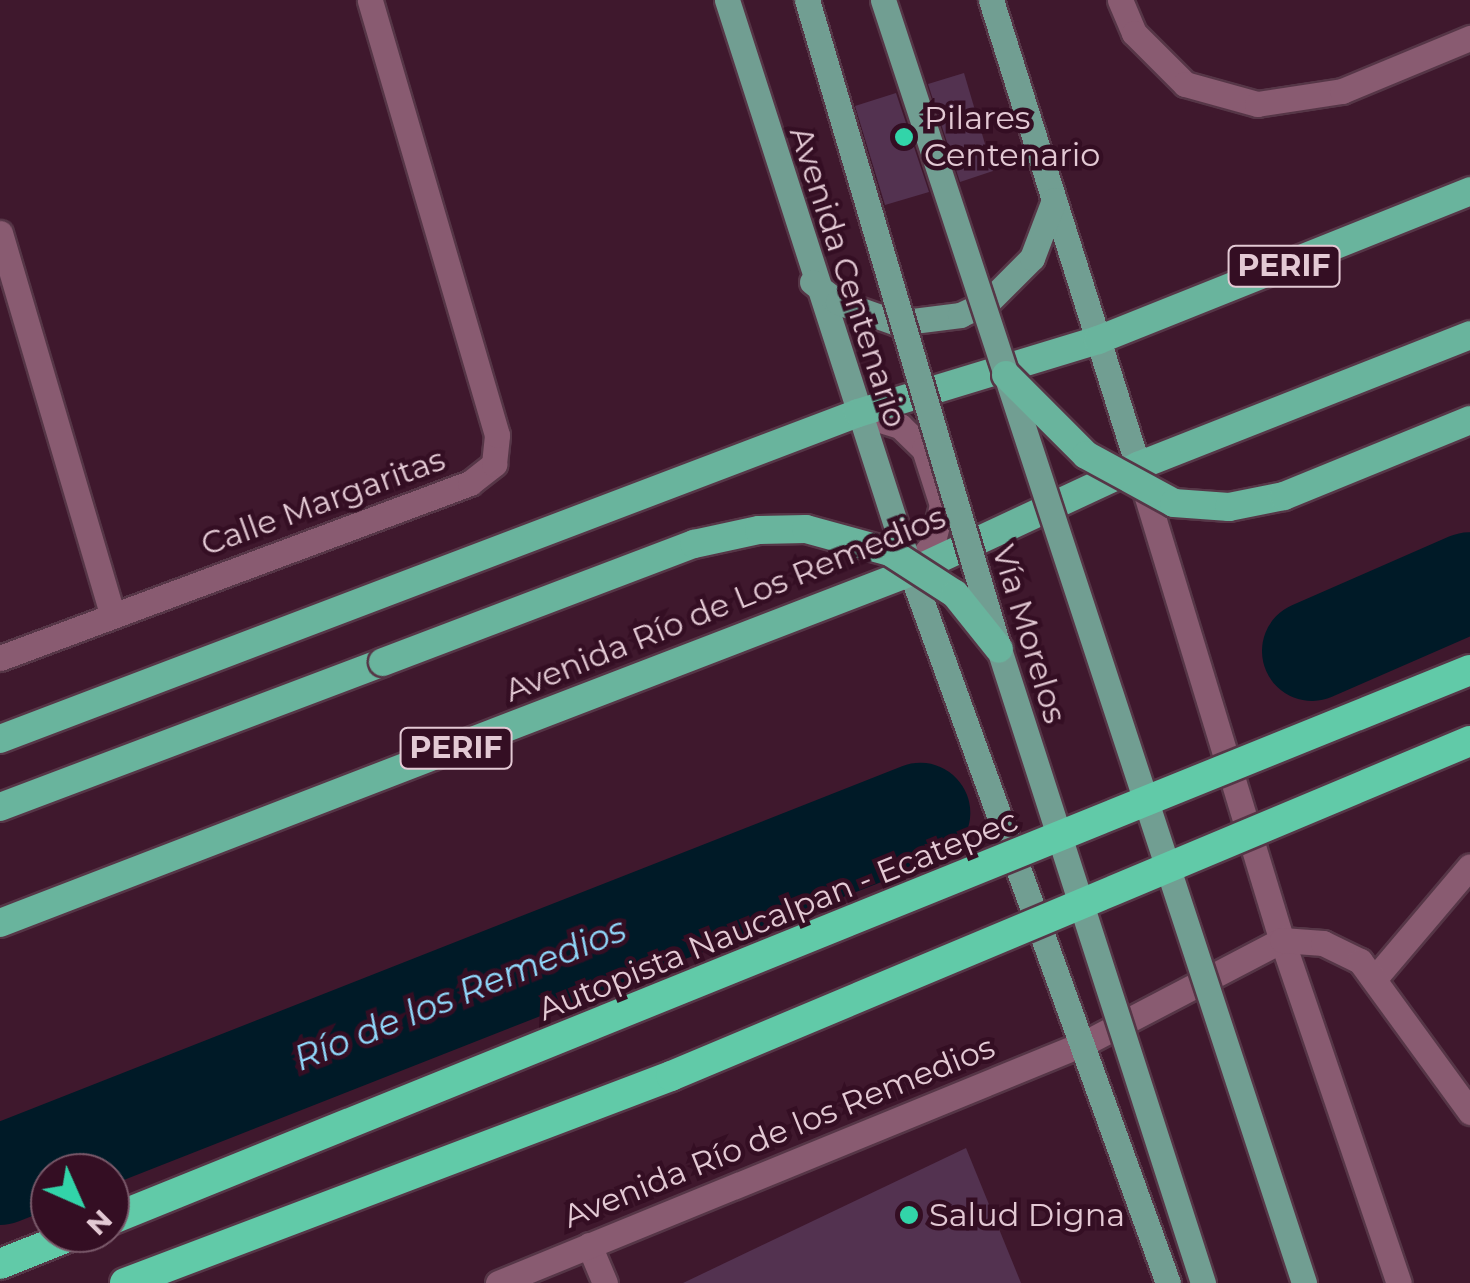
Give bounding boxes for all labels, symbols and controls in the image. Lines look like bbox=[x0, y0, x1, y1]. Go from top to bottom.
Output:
place label: Pilares Centenario bbox=[924, 100, 1100, 175]
street label: Avenida Centenario bbox=[781, 122, 915, 432]
marker: Pilares Centenario bbox=[893, 126, 915, 148]
road number: PERIF bbox=[1226, 241, 1342, 291]
street label: Calle Margaritas bbox=[196, 440, 450, 564]
street label: Avenida Río de Los Remedios bbox=[499, 498, 951, 710]
street label: Vía Morelos bbox=[984, 540, 1074, 728]
road number: PERIF bbox=[398, 723, 514, 773]
street label: Autopista Naucalpan - Ecatepec bbox=[533, 801, 1023, 1029]
water label: Río de los Remedios bbox=[288, 908, 632, 1080]
street label: Avenida Río de los Remedios bbox=[558, 1028, 1000, 1236]
north arrow bbox=[30, 1153, 130, 1253]
place label: Salud Digna bbox=[929, 1196, 1125, 1234]
text: N bbox=[80, 1203, 120, 1243]
marker: Salud Digna bbox=[898, 1204, 920, 1226]

